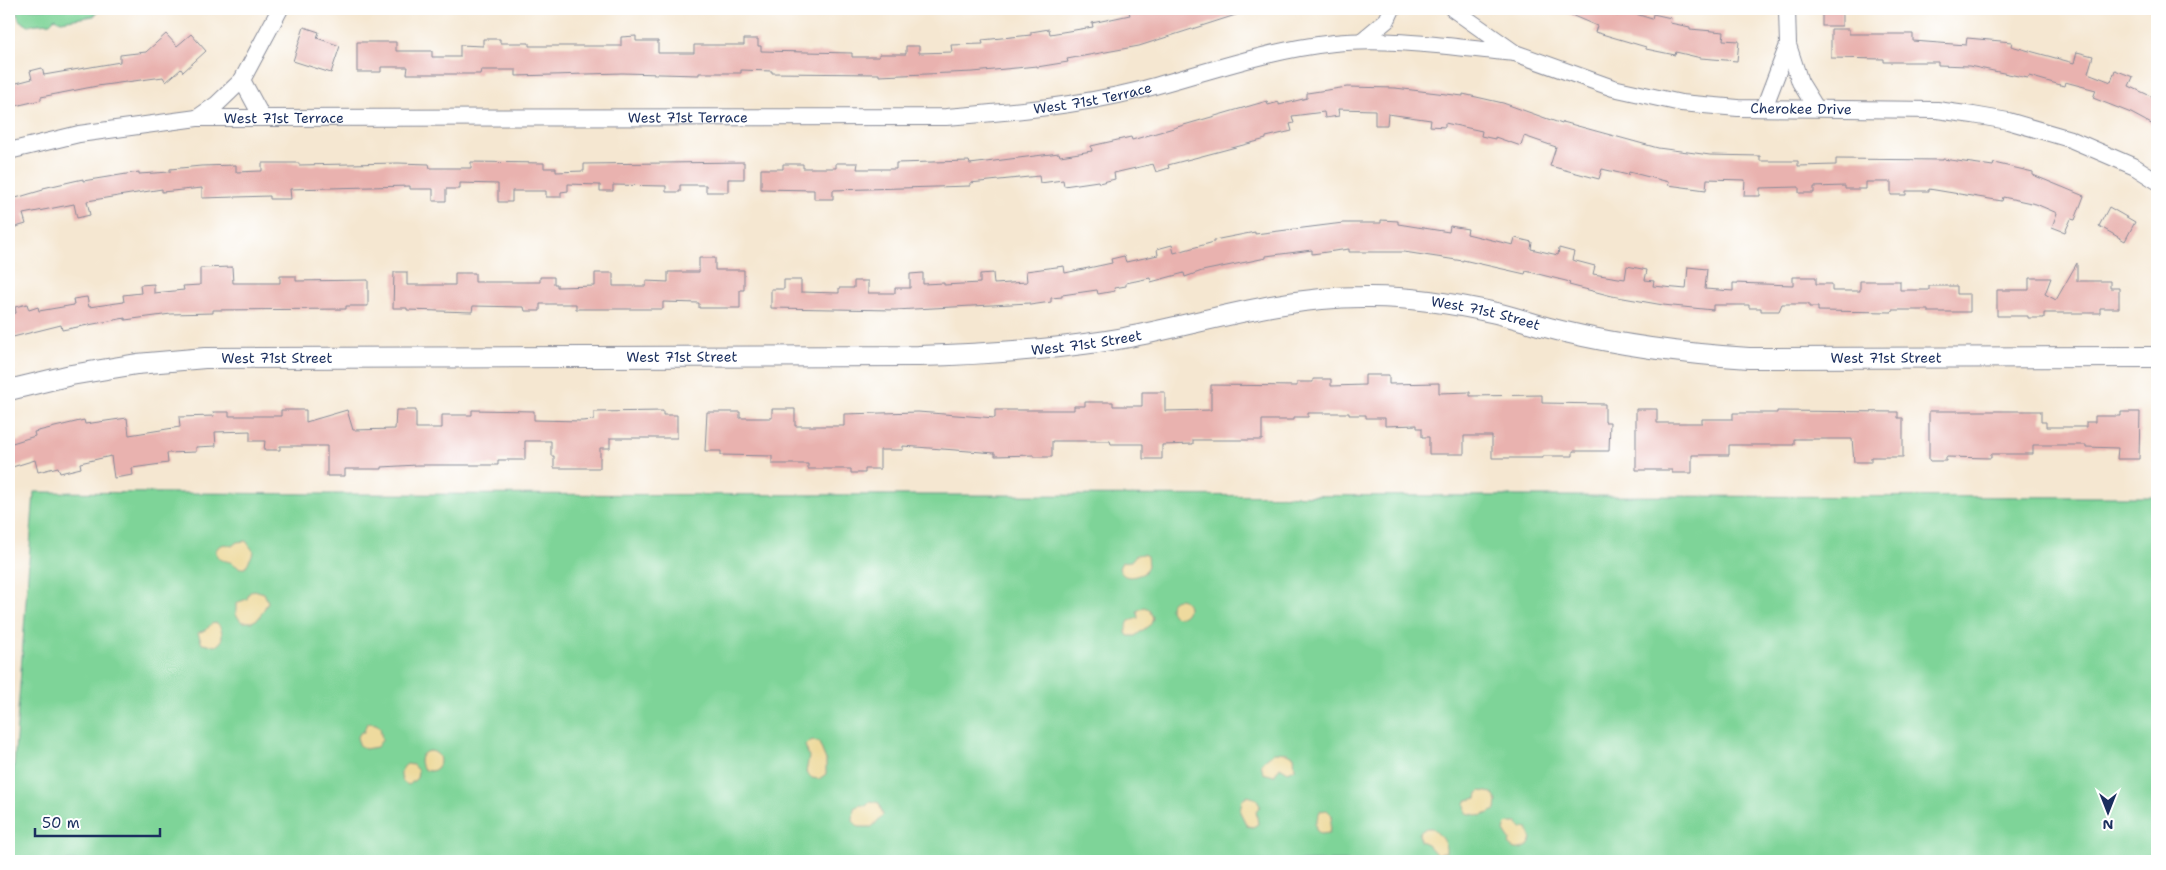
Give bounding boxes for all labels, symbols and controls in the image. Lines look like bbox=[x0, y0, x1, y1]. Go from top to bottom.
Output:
street label: West 71st Terrace bbox=[1032, 78, 1154, 118]
street label: Cherokee Drive bbox=[1750, 99, 1852, 118]
street label: West 71st Terrace bbox=[628, 108, 748, 126]
street label: West 71st Terrace bbox=[224, 109, 344, 127]
street label: West 71st Street bbox=[1430, 292, 1542, 334]
street label: West 71st Street bbox=[1030, 326, 1143, 359]
street label: West 71st Street bbox=[626, 348, 738, 366]
street label: West 71st Street bbox=[221, 349, 333, 367]
street label: West 71st Street bbox=[1830, 349, 1942, 367]
north arrow bbox=[2084, 788, 2134, 838]
scale bar bbox=[35, 805, 160, 837]
text: 50 m bbox=[42, 813, 80, 833]
text: N bbox=[2102, 816, 2114, 834]

